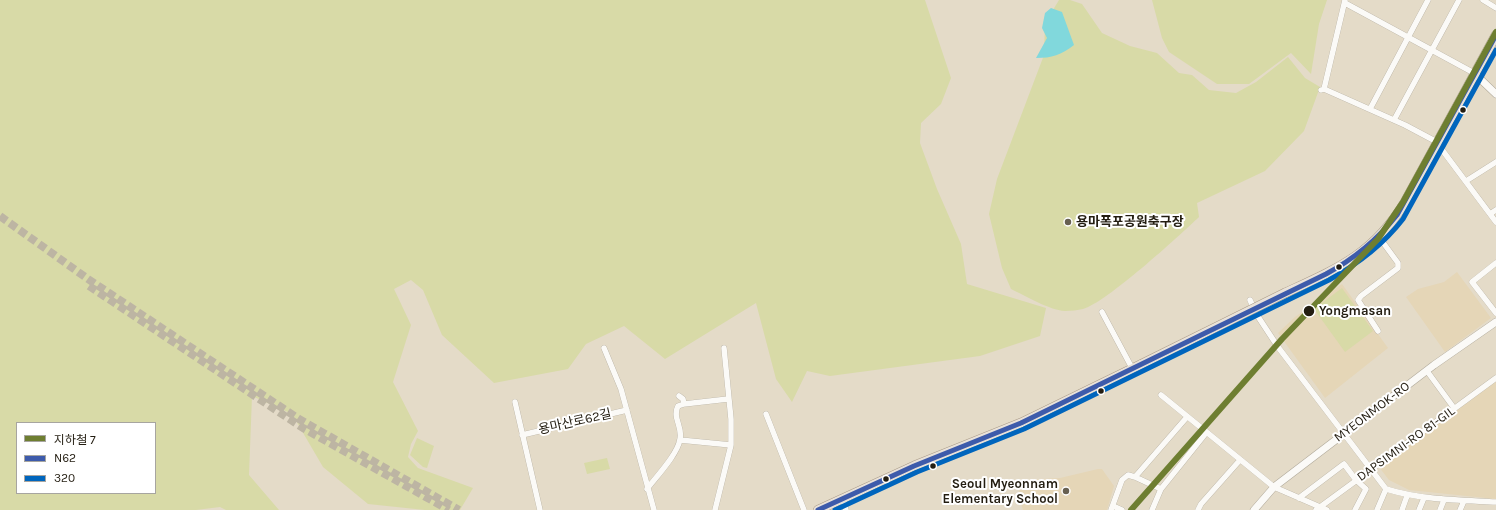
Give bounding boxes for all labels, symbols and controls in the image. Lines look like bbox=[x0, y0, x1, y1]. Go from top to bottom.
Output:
unlabelled marker bbox=[1458, 105, 1468, 115]
place label: 용마폭포공원축구장 bbox=[1076, 214, 1184, 230]
marker: 용마폭포공원축구장 bbox=[1063, 217, 1073, 227]
unlabelled marker bbox=[1334, 262, 1344, 272]
place label: Yongmasan bbox=[1319, 303, 1391, 319]
marker: Yongmasan bbox=[1302, 304, 1316, 318]
street label: MYEONMOK-RO bbox=[1331, 378, 1413, 446]
unlabelled marker bbox=[1096, 386, 1106, 396]
street label: DAPSIMNI-RO 81-GIL bbox=[1354, 403, 1458, 485]
street label: 용마산로62길 bbox=[537, 406, 613, 438]
legend bbox=[16, 422, 156, 494]
text: 지하철 7 bbox=[54, 433, 96, 447]
text: N62 bbox=[54, 451, 76, 465]
unlabelled marker bbox=[928, 461, 938, 471]
text: 320 bbox=[54, 471, 75, 485]
unlabelled marker bbox=[881, 474, 891, 484]
place label: Seoul Myeonnam Elementary School bbox=[943, 476, 1058, 507]
marker: Seoul Myeonnam Elementary School bbox=[1061, 486, 1071, 496]

